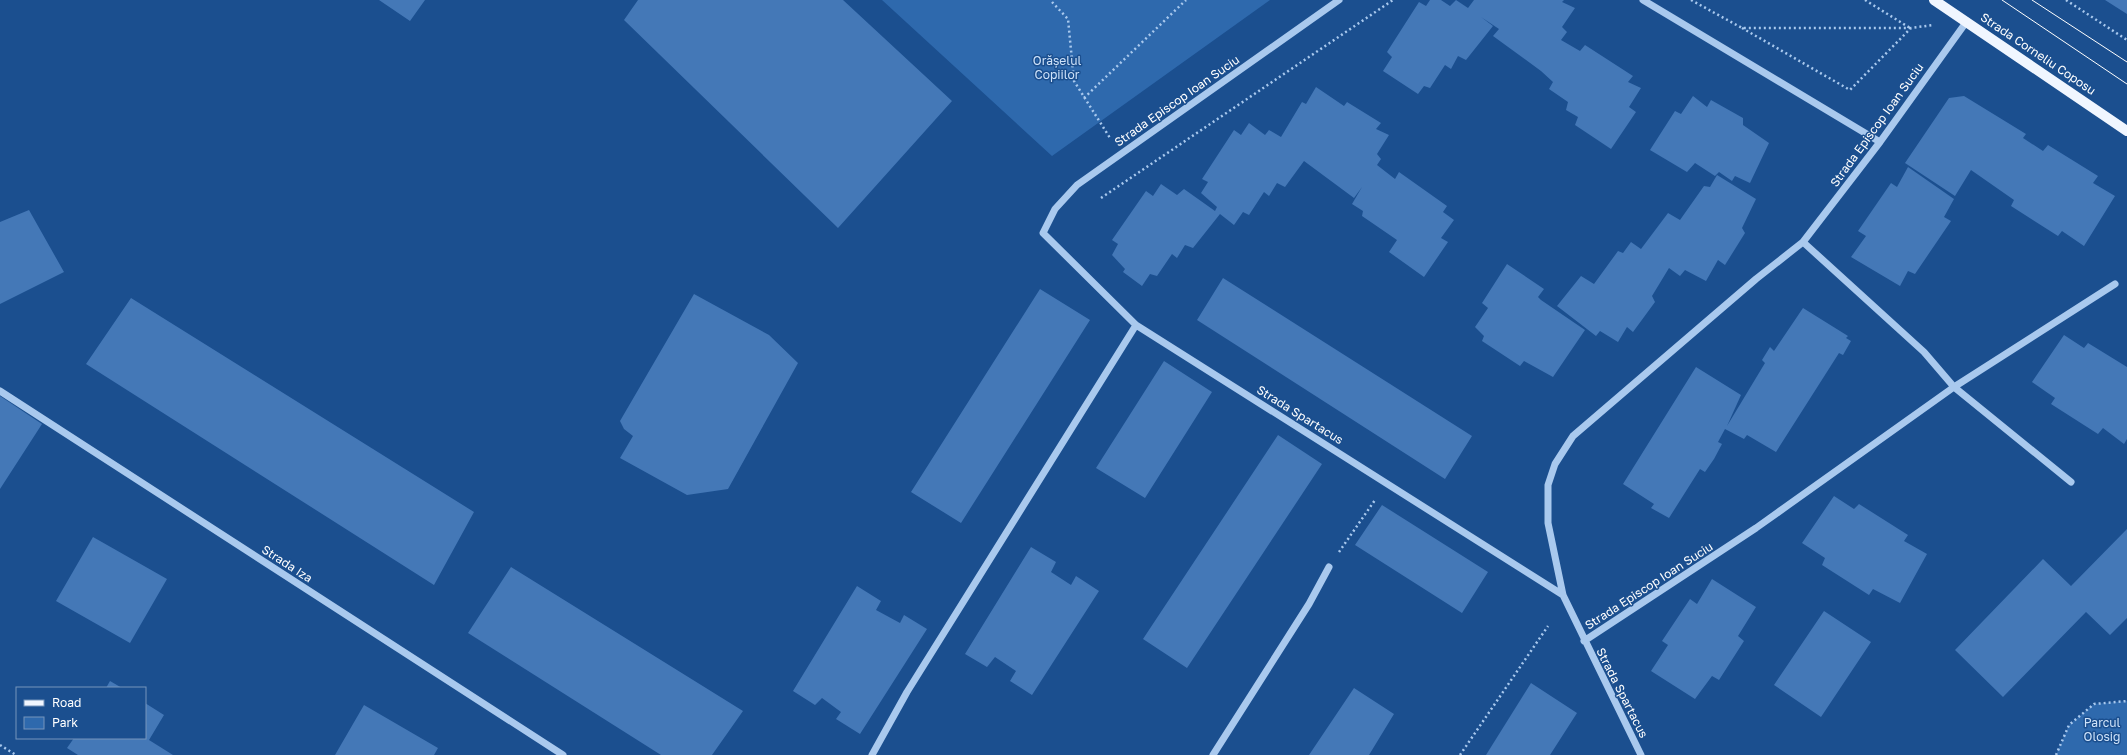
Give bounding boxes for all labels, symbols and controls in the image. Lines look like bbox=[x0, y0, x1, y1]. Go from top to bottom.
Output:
street label: Strada Corneliu Coposu bbox=[1978, 9, 2099, 98]
street label: Strada Episcop Ioan Suciu bbox=[1111, 52, 1242, 150]
park label: Orășelul Copiilor bbox=[1033, 53, 1081, 82]
street label: Strada Episcop Ioan Suciu bbox=[1827, 60, 1927, 189]
street label: Strada Spartacus bbox=[1254, 382, 1346, 447]
street label: Strada Episcop Ioan Suciu bbox=[1582, 539, 1715, 633]
street label: Strada Iza bbox=[259, 542, 315, 586]
street label: Strada Spartacus bbox=[1593, 645, 1652, 740]
legend bbox=[16, 687, 146, 739]
text: Road bbox=[52, 695, 81, 710]
text: Park bbox=[52, 715, 78, 730]
park label: Parcul Olosig bbox=[2084, 715, 2121, 744]

